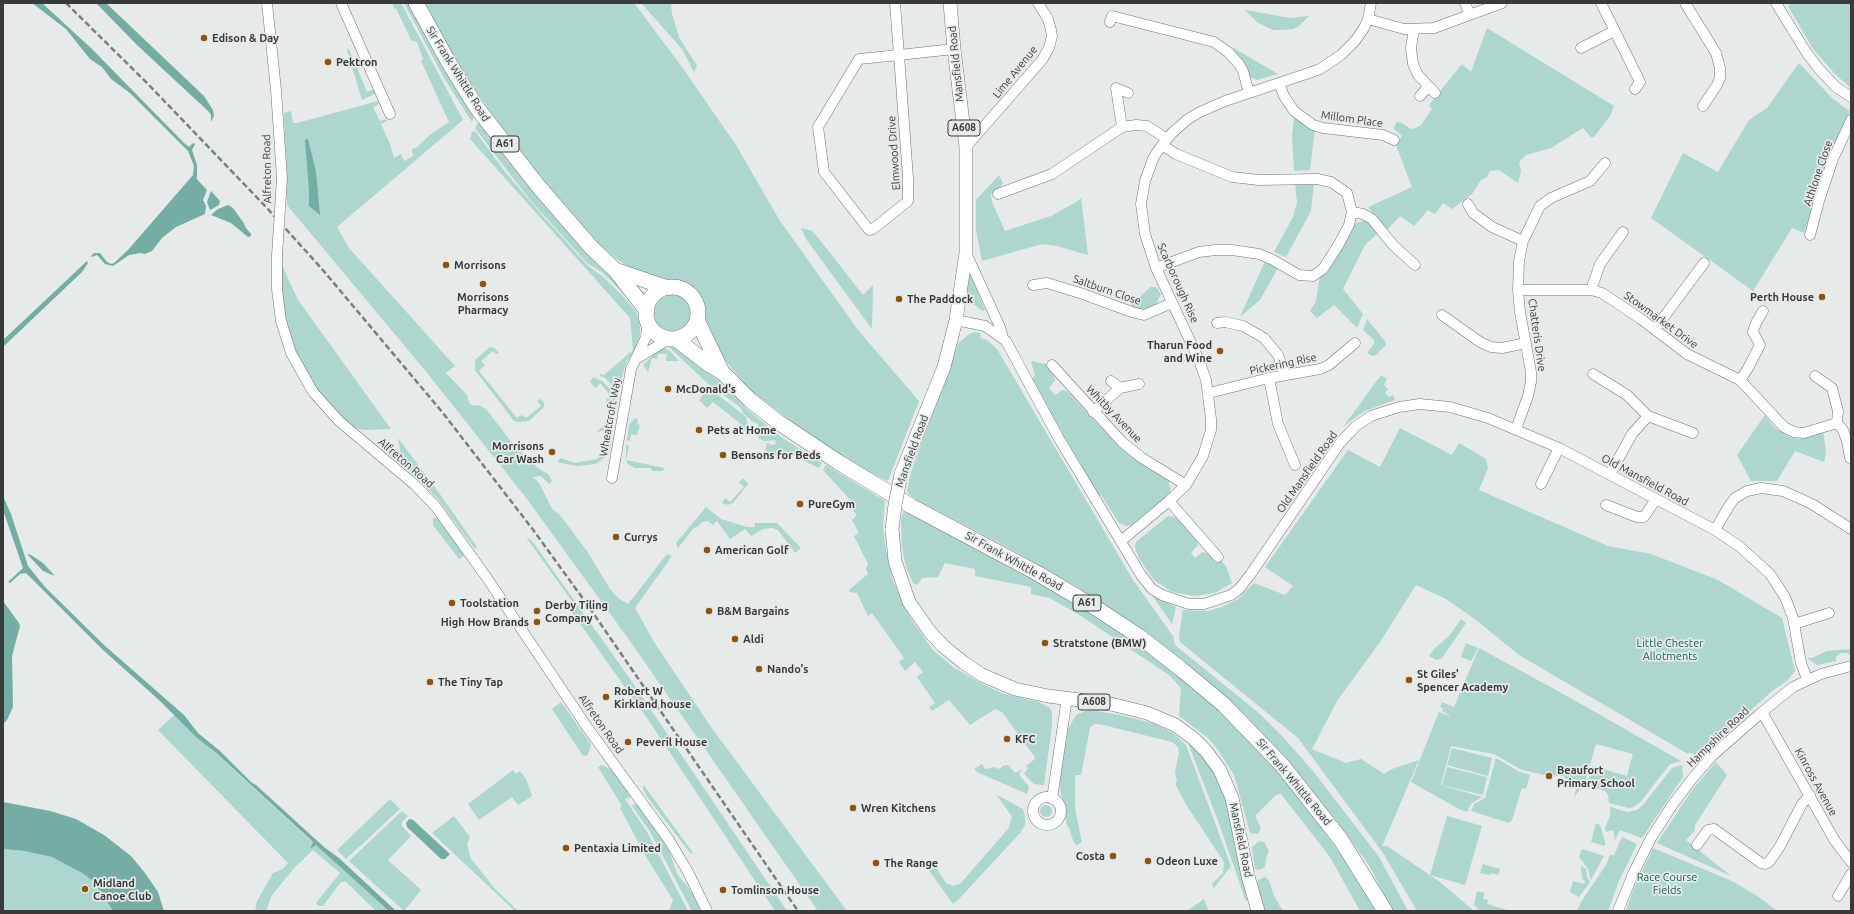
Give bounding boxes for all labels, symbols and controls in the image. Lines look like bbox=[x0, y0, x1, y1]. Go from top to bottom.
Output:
street label: Sir Frank Whittle Road bbox=[423, 24, 493, 124]
street label: Mansfield Road bbox=[945, 25, 967, 103]
place label: Edison & Day bbox=[212, 31, 279, 45]
marker: Edison & Day bbox=[199, 33, 209, 43]
street label: Lime Avenue bbox=[990, 43, 1040, 101]
place label: Pektron bbox=[336, 55, 377, 69]
marker: Pektron bbox=[323, 57, 333, 67]
street label: Millom Place bbox=[1320, 108, 1384, 130]
street label: Elmwood Drive bbox=[885, 115, 903, 191]
road number: A608 bbox=[948, 120, 980, 136]
street label: Alfreton Road bbox=[260, 134, 274, 204]
road number: A61 bbox=[491, 136, 519, 152]
street label: Athlone Close bbox=[1801, 138, 1835, 208]
street label: Scarborough Rise bbox=[1154, 241, 1202, 325]
place label: Morrisons bbox=[454, 258, 506, 272]
marker: Morrisons bbox=[441, 260, 451, 270]
street label: Saltburn Close bbox=[1071, 272, 1143, 308]
marker: Morrisons Pharmacy bbox=[478, 279, 488, 289]
street label: Stowmarket Drive bbox=[1621, 289, 1701, 351]
place label: Morrisons Pharmacy bbox=[457, 290, 509, 316]
place label: Perth House bbox=[1750, 290, 1814, 304]
place label: The Paddock bbox=[907, 292, 973, 306]
marker: Perth House bbox=[1817, 292, 1827, 302]
marker: The Paddock bbox=[894, 294, 904, 304]
street label: Chatteris Drive bbox=[1525, 298, 1549, 372]
place label: Tharun Food and Wine bbox=[1147, 338, 1212, 364]
marker: Tharun Food and Wine bbox=[1215, 346, 1225, 356]
street label: Pickering Rise bbox=[1248, 350, 1318, 378]
street label: Wheatcroft Way bbox=[597, 376, 623, 458]
place label: McDonald's bbox=[676, 382, 736, 396]
street label: Whitby Avenue bbox=[1083, 383, 1145, 445]
marker: McDonald's bbox=[663, 384, 673, 394]
street label: Mansfield Road bbox=[893, 413, 931, 489]
place label: Pets at Home bbox=[707, 423, 776, 437]
marker: Pets at Home bbox=[694, 425, 704, 435]
street label: Old Mansfield Road bbox=[1274, 429, 1340, 515]
street label: Alfreton Road bbox=[376, 435, 436, 491]
place label: Morrisons Car Wash bbox=[492, 439, 544, 465]
marker: Morrisons Car Wash bbox=[547, 447, 557, 457]
place label: Bensons for Beds bbox=[731, 448, 821, 462]
marker: Bensons for Beds bbox=[718, 450, 728, 460]
street label: Old Mansfield Road bbox=[1599, 451, 1691, 509]
place label: PureGym bbox=[808, 497, 855, 511]
marker: PureGym bbox=[795, 499, 805, 509]
street label: Sir Frank Whittle Road bbox=[963, 529, 1065, 593]
place label: Currys bbox=[624, 530, 658, 544]
marker: Currys bbox=[611, 532, 621, 542]
place label: American Golf bbox=[715, 543, 788, 557]
marker: American Golf bbox=[702, 545, 712, 555]
road number: A61 bbox=[1073, 595, 1101, 611]
place label: Toolstation bbox=[460, 596, 519, 610]
marker: Toolstation bbox=[447, 598, 457, 608]
place label: Derby Tiling Company bbox=[545, 598, 608, 624]
place label: B&M Bargains bbox=[717, 604, 789, 618]
marker: Derby Tiling Company bbox=[532, 606, 542, 616]
marker: B&M Bargains bbox=[704, 606, 714, 616]
place label: High How Brands bbox=[441, 615, 529, 629]
marker: High How Brands bbox=[532, 617, 542, 627]
place label: Aldi bbox=[743, 632, 764, 646]
marker: Aldi bbox=[730, 634, 740, 644]
place label: Stratstone (BMW) bbox=[1053, 636, 1146, 650]
park label: Little Chester Allotments bbox=[1637, 636, 1703, 662]
marker: Stratstone (BMW) bbox=[1040, 638, 1050, 648]
place label: Nando's bbox=[767, 662, 809, 676]
marker: Nando's bbox=[754, 664, 764, 674]
place label: St Giles' Spencer Academy bbox=[1417, 667, 1508, 693]
place label: The Tiny Tap bbox=[438, 675, 503, 689]
marker: St Giles' Spencer Academy bbox=[1404, 675, 1414, 685]
marker: The Tiny Tap bbox=[425, 677, 435, 687]
place label: Robert W Kirkland house bbox=[614, 684, 691, 710]
street label: Alfreton Road bbox=[576, 692, 626, 756]
marker: Robert W Kirkland house bbox=[601, 692, 611, 702]
road number: A608 bbox=[1078, 694, 1110, 710]
street label: Hampshire Road bbox=[1684, 704, 1752, 770]
place label: KFC bbox=[1015, 732, 1035, 746]
marker: KFC bbox=[1002, 734, 1012, 744]
place label: Peveril House bbox=[636, 735, 707, 749]
street label: Sir Frank Whittle Road bbox=[1254, 736, 1334, 828]
marker: Peveril House bbox=[623, 737, 633, 747]
street label: Kinross Avenue bbox=[1792, 746, 1840, 818]
place label: Beaufort Primary School bbox=[1557, 763, 1635, 789]
marker: Beaufort Primary School bbox=[1544, 771, 1554, 781]
place label: Wren Kitchens bbox=[861, 801, 936, 815]
street label: Mansfield Road bbox=[1227, 801, 1255, 879]
marker: Wren Kitchens bbox=[848, 803, 858, 813]
place label: Pentaxia Limited bbox=[574, 841, 661, 855]
marker: Pentaxia Limited bbox=[561, 843, 571, 853]
place label: Costa bbox=[1076, 849, 1105, 863]
marker: Costa bbox=[1108, 851, 1118, 861]
place label: Odeon Luxe bbox=[1156, 854, 1218, 868]
place label: The Range bbox=[884, 856, 938, 870]
marker: Odeon Luxe bbox=[1143, 856, 1153, 866]
marker: The Range bbox=[871, 858, 881, 868]
park label: Race Course Fields bbox=[1637, 870, 1697, 896]
place label: Midland Canoe Club bbox=[93, 876, 151, 902]
place label: Tomlinson House bbox=[731, 883, 819, 897]
marker: Midland Canoe Club bbox=[80, 884, 90, 894]
marker: Tomlinson House bbox=[718, 885, 728, 895]

